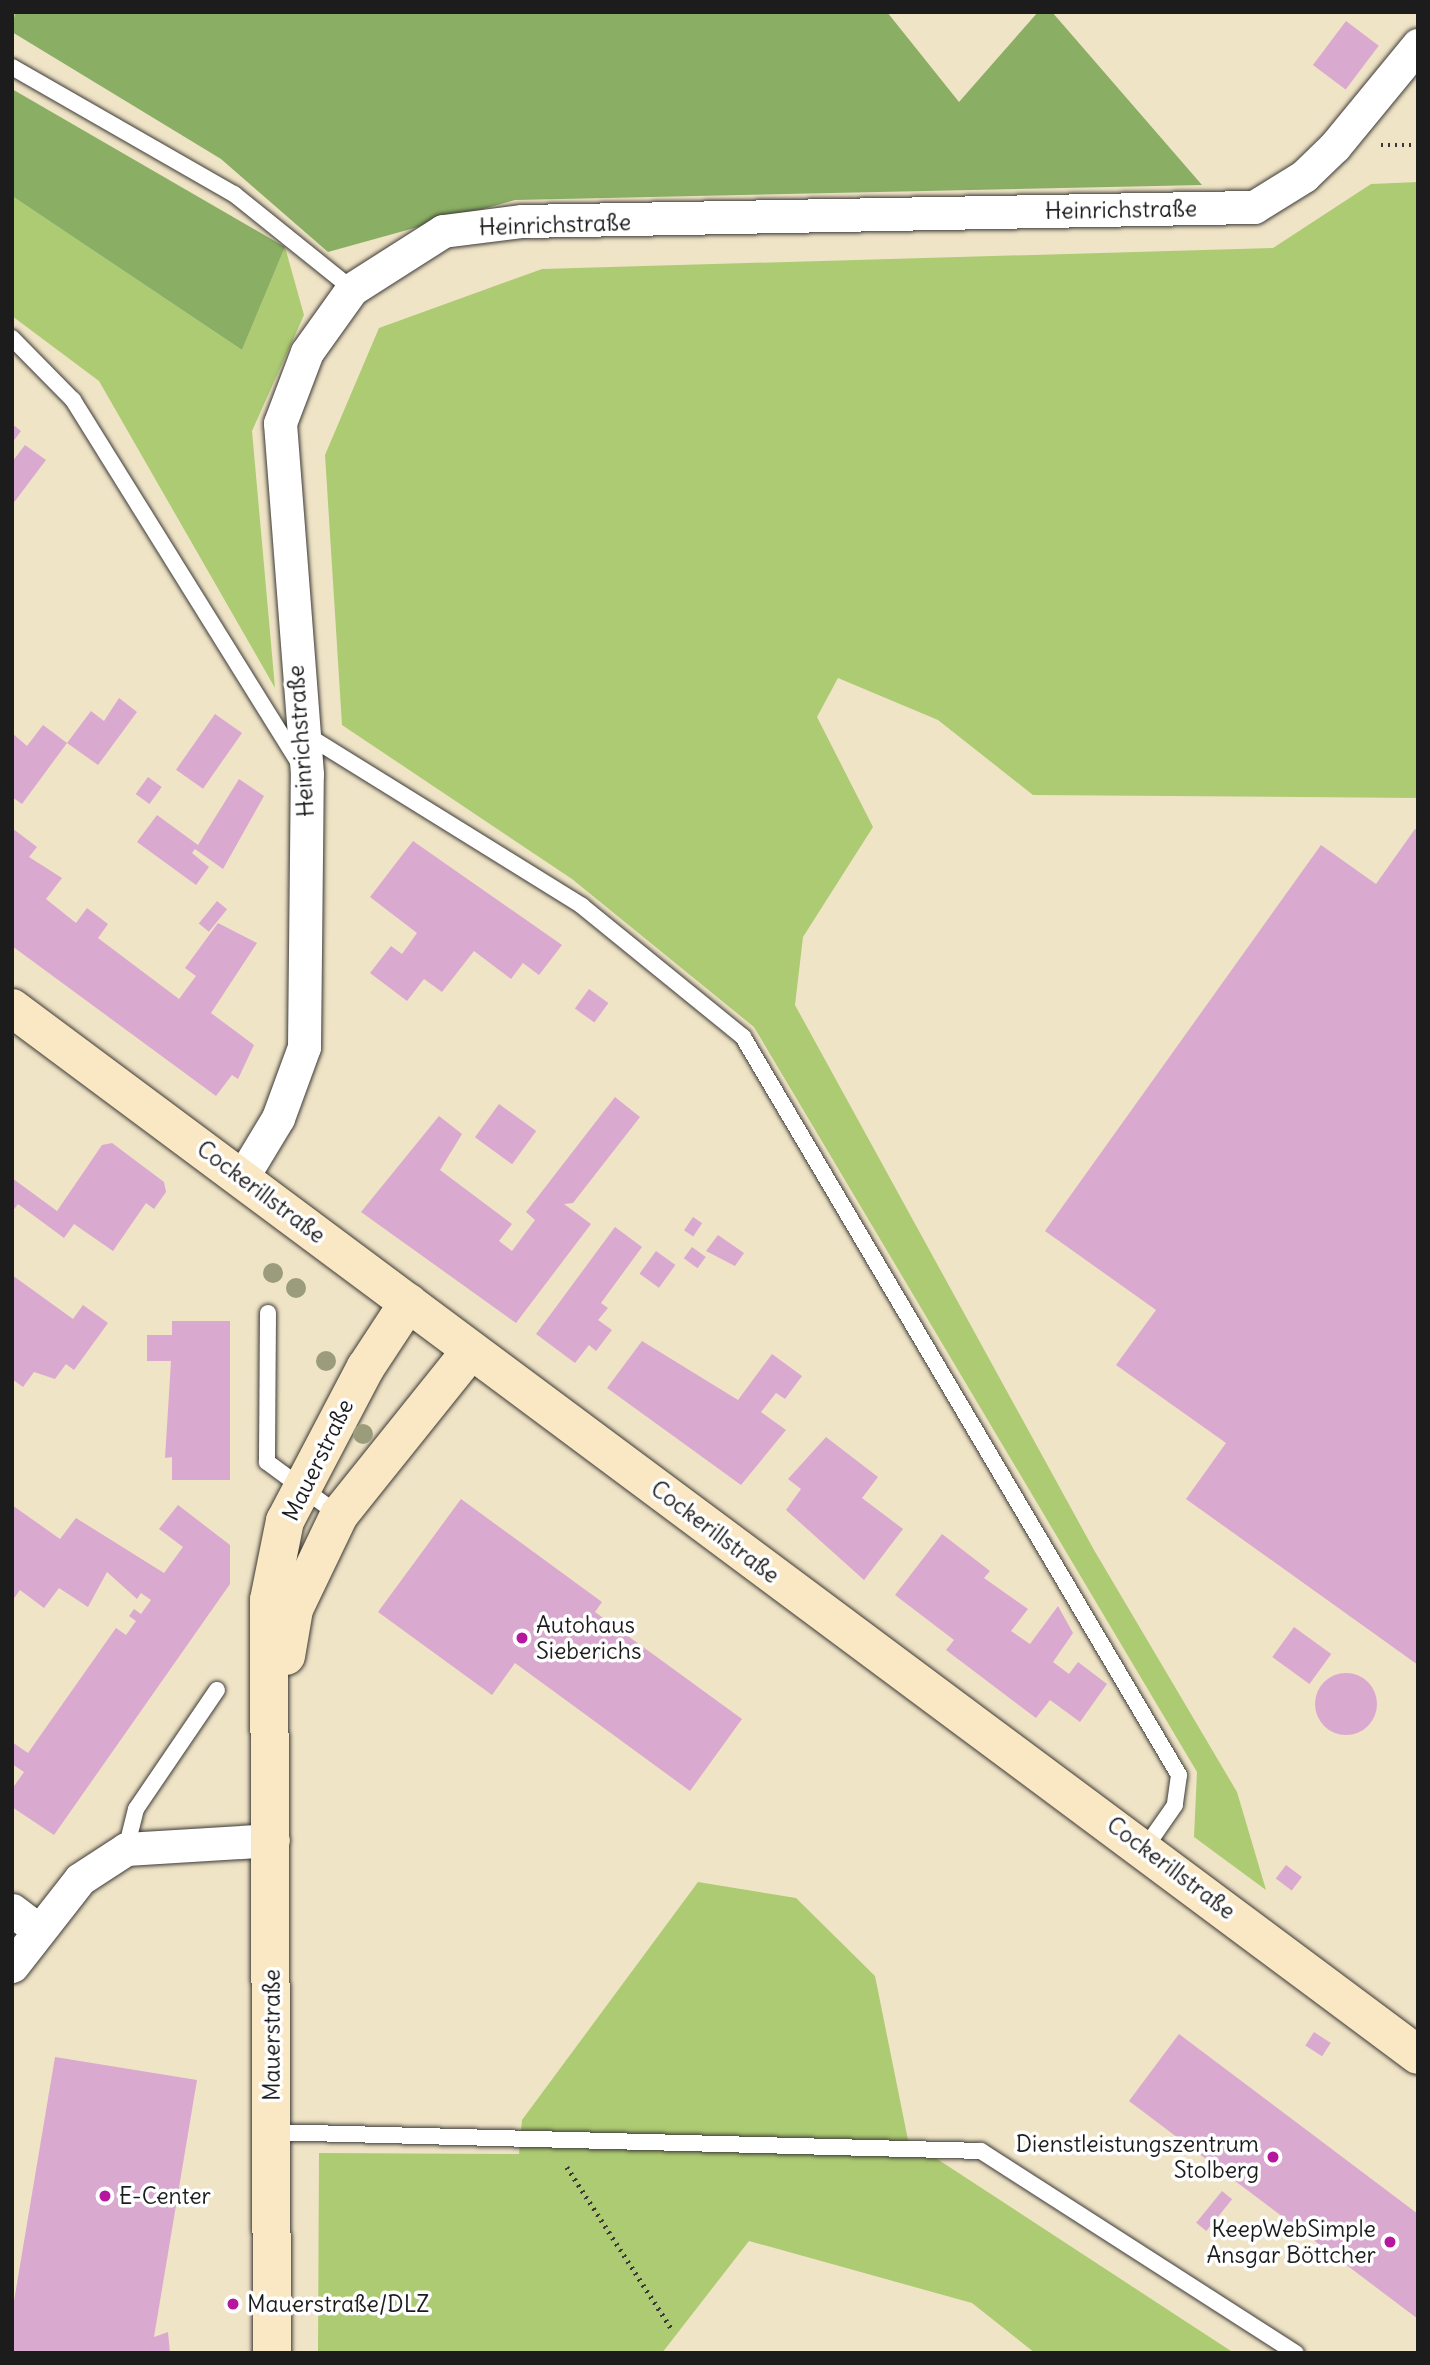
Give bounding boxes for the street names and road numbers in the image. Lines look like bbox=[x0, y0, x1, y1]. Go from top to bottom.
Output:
street label: Heinrichstraße bbox=[1045, 195, 1197, 225]
street label: Heinrichstraße bbox=[479, 209, 631, 241]
street label: Heinrichstraße bbox=[282, 664, 320, 818]
street label: Cockerillstraße bbox=[191, 1135, 331, 1249]
street label: Mauerstraße bbox=[277, 1395, 359, 1525]
street label: Cockerillstraße bbox=[645, 1475, 785, 1589]
street label: Cockerillstraße bbox=[1101, 1811, 1241, 1925]
street label: Mauerstraße bbox=[258, 1969, 286, 2101]

